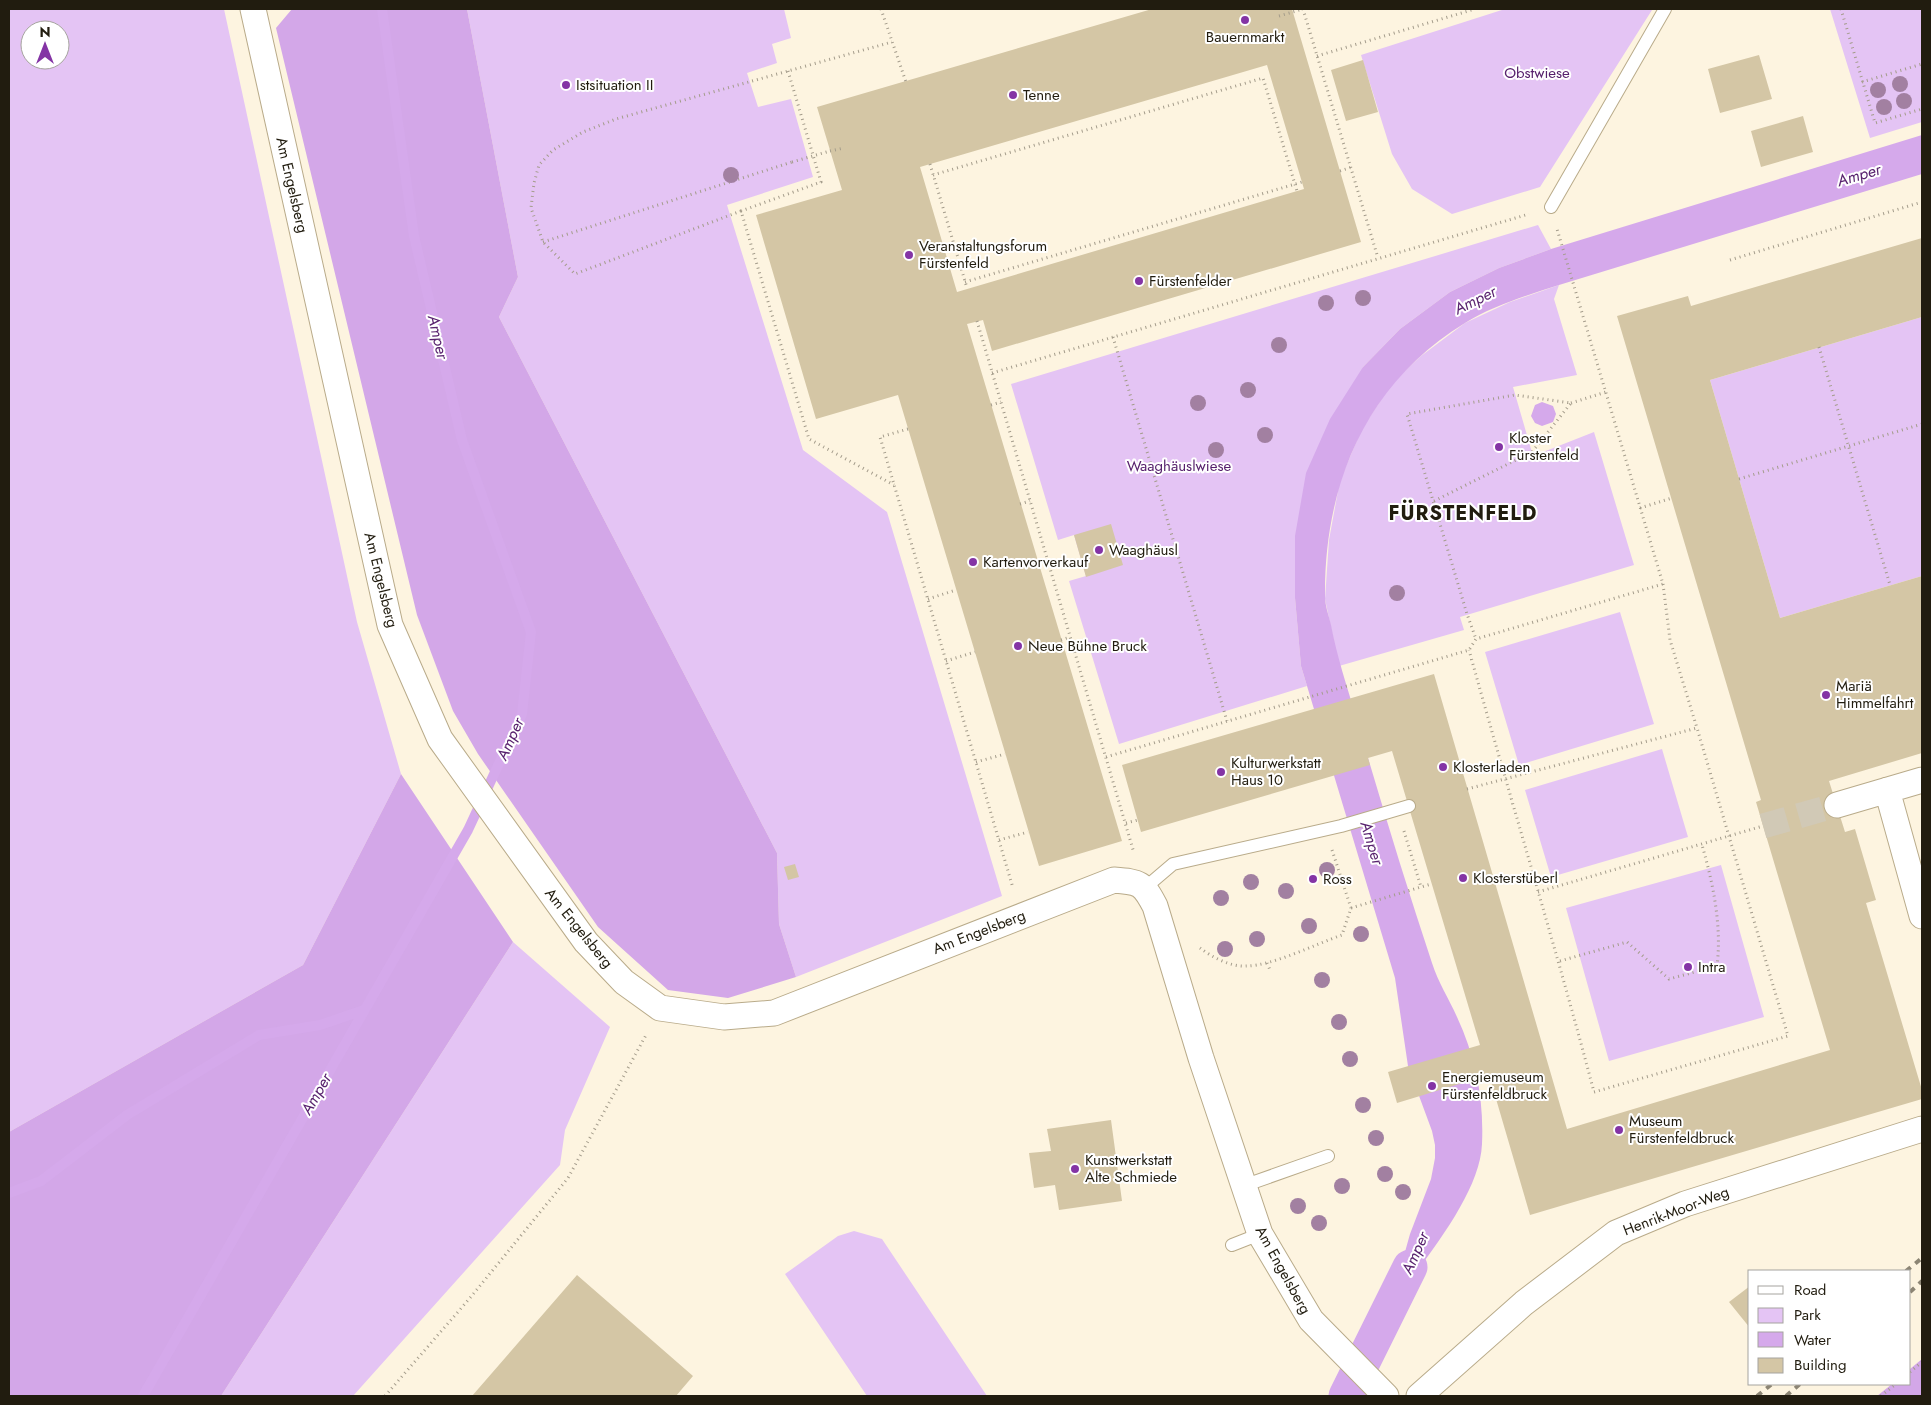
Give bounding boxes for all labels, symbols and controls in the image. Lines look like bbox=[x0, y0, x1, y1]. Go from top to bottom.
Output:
marker: Bauernmarkt bbox=[1239, 14, 1251, 26]
north arrow bbox=[20, 20, 70, 70]
text: N bbox=[39, 22, 51, 42]
place label: Bauernmarkt bbox=[1206, 26, 1285, 48]
park label: Obstwiese bbox=[1504, 62, 1570, 84]
place label: Istsituation II bbox=[576, 74, 653, 96]
marker: Istsituation II bbox=[560, 79, 572, 91]
place label: Tenne bbox=[1023, 84, 1060, 106]
marker: Tenne bbox=[1007, 89, 1019, 101]
street label: Am Engelsberg bbox=[270, 135, 314, 235]
water label: Amper bbox=[1833, 157, 1885, 192]
place label: Veranstaltungsforum Fürstenfeld bbox=[919, 235, 1047, 274]
marker: Veranstaltungsforum Fürstenfeld bbox=[903, 249, 915, 261]
place label: Fürstenfelder bbox=[1149, 270, 1233, 292]
marker: Fürstenfelder bbox=[1133, 275, 1145, 287]
water label: Amper bbox=[1449, 279, 1502, 321]
water label: Amper bbox=[422, 312, 455, 363]
place label: Kloster Fürstenfeld bbox=[1509, 427, 1579, 466]
marker: Kloster Fürstenfeld bbox=[1493, 441, 1505, 453]
park label: Waaghäuslwiese bbox=[1127, 455, 1231, 477]
district label: FÜRSTENFELD bbox=[1388, 499, 1538, 528]
street label: Am Engelsberg bbox=[359, 530, 403, 630]
place label: Waaghäusl bbox=[1109, 539, 1178, 561]
marker: Waaghäusl bbox=[1093, 544, 1105, 556]
place label: Kartenvorverkauf bbox=[983, 551, 1089, 573]
marker: Kartenvorverkauf bbox=[967, 556, 979, 568]
place label: Neue Bühne Bruck bbox=[1028, 635, 1147, 657]
marker: Neue Bühne Bruck bbox=[1012, 640, 1024, 652]
place label: Mariä Himmelfahrt bbox=[1836, 675, 1914, 714]
marker: Mariä Himmelfahrt bbox=[1820, 689, 1832, 701]
water label: Amper bbox=[490, 712, 530, 765]
place label: Kulturwerkstatt Haus 10 bbox=[1231, 752, 1321, 791]
place label: Klosterladen bbox=[1453, 756, 1530, 778]
marker: Klosterladen bbox=[1437, 761, 1449, 773]
marker: Kulturwerkstatt Haus 10 bbox=[1215, 766, 1227, 778]
water label: Amper bbox=[1354, 817, 1390, 869]
place label: Klosterstüberl bbox=[1473, 867, 1558, 889]
place label: Ross bbox=[1323, 868, 1352, 890]
marker: Klosterstüberl bbox=[1457, 872, 1469, 884]
marker: Ross bbox=[1307, 873, 1319, 885]
street label: Am Engelsberg bbox=[540, 883, 618, 973]
street label: Am Engelsberg bbox=[929, 904, 1029, 960]
place label: Intra bbox=[1698, 956, 1726, 978]
marker: Intra bbox=[1682, 961, 1694, 973]
place label: Energiemuseum Fürstenfeldbruck bbox=[1442, 1066, 1548, 1105]
water label: Amper bbox=[294, 1068, 338, 1120]
marker: Energiemuseum Fürstenfeldbruck bbox=[1426, 1080, 1438, 1092]
place label: Museum Fürstenfeldbruck bbox=[1629, 1110, 1735, 1149]
marker: Museum Fürstenfeldbruck bbox=[1613, 1124, 1625, 1136]
place label: Kunstwerkstatt Alte Schmiede bbox=[1085, 1149, 1177, 1188]
marker: Kunstwerkstatt Alte Schmiede bbox=[1069, 1163, 1081, 1175]
street label: Henrik-Moor-Weg bbox=[1620, 1181, 1732, 1241]
street label: Am Engelsberg bbox=[1250, 1222, 1316, 1318]
water label: Amper bbox=[1395, 1226, 1435, 1279]
legend bbox=[1748, 1270, 1911, 1385]
text: Road bbox=[1794, 1279, 1826, 1301]
text: Park bbox=[1794, 1304, 1821, 1326]
text: Water bbox=[1794, 1329, 1832, 1351]
text: Building bbox=[1794, 1354, 1846, 1376]

